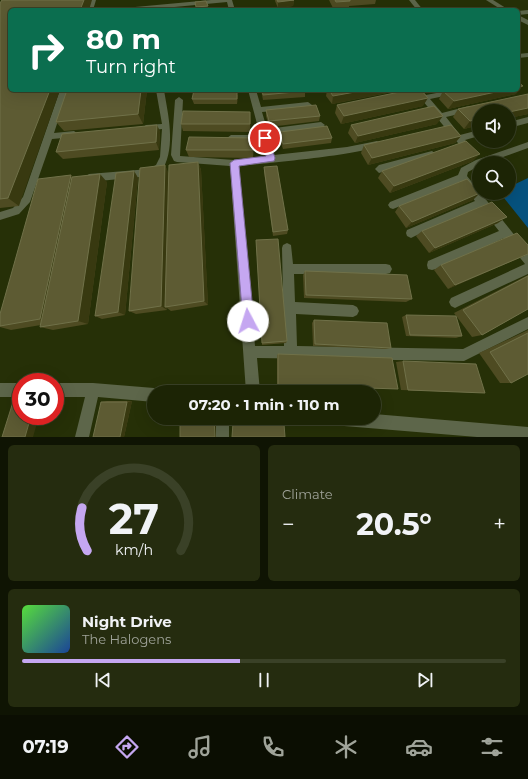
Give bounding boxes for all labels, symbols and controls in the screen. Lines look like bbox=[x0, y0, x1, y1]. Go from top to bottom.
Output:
text: 80 m bbox=[86, 22, 161, 56]
icon: right bbox=[20, 24, 72, 76]
text: Turn right bbox=[86, 56, 176, 78]
map controls bbox=[472, 104, 516, 200]
button: sound bbox=[472, 104, 516, 148]
pin bbox=[248, 121, 282, 155]
icon: arrive bbox=[254, 127, 276, 149]
button: search bbox=[472, 156, 516, 200]
position arrow bbox=[227, 300, 269, 342]
speed limit sign: 30 bbox=[12, 373, 64, 425]
text: 07:20 · 1 min · 110 m bbox=[189, 395, 339, 414]
text: Climate bbox=[282, 486, 333, 502]
text: 27 bbox=[109, 494, 159, 544]
text: 20.5° bbox=[356, 506, 432, 543]
text: − bbox=[282, 511, 295, 538]
text: + bbox=[493, 511, 506, 538]
text: km/h bbox=[115, 541, 153, 559]
text: Night Drive bbox=[82, 612, 172, 631]
text: The Halogens bbox=[82, 631, 171, 647]
icon: previous bbox=[92, 669, 114, 691]
icon: pause bbox=[253, 669, 275, 691]
icon: next bbox=[414, 669, 436, 691]
icon: directions bbox=[113, 733, 141, 761]
icon: music bbox=[186, 733, 214, 761]
icon: phone bbox=[259, 733, 287, 761]
icon: climate bbox=[332, 733, 360, 761]
icon: car bbox=[405, 733, 433, 761]
icon: filters bbox=[478, 733, 506, 761]
text: 07:19 bbox=[22, 736, 69, 758]

